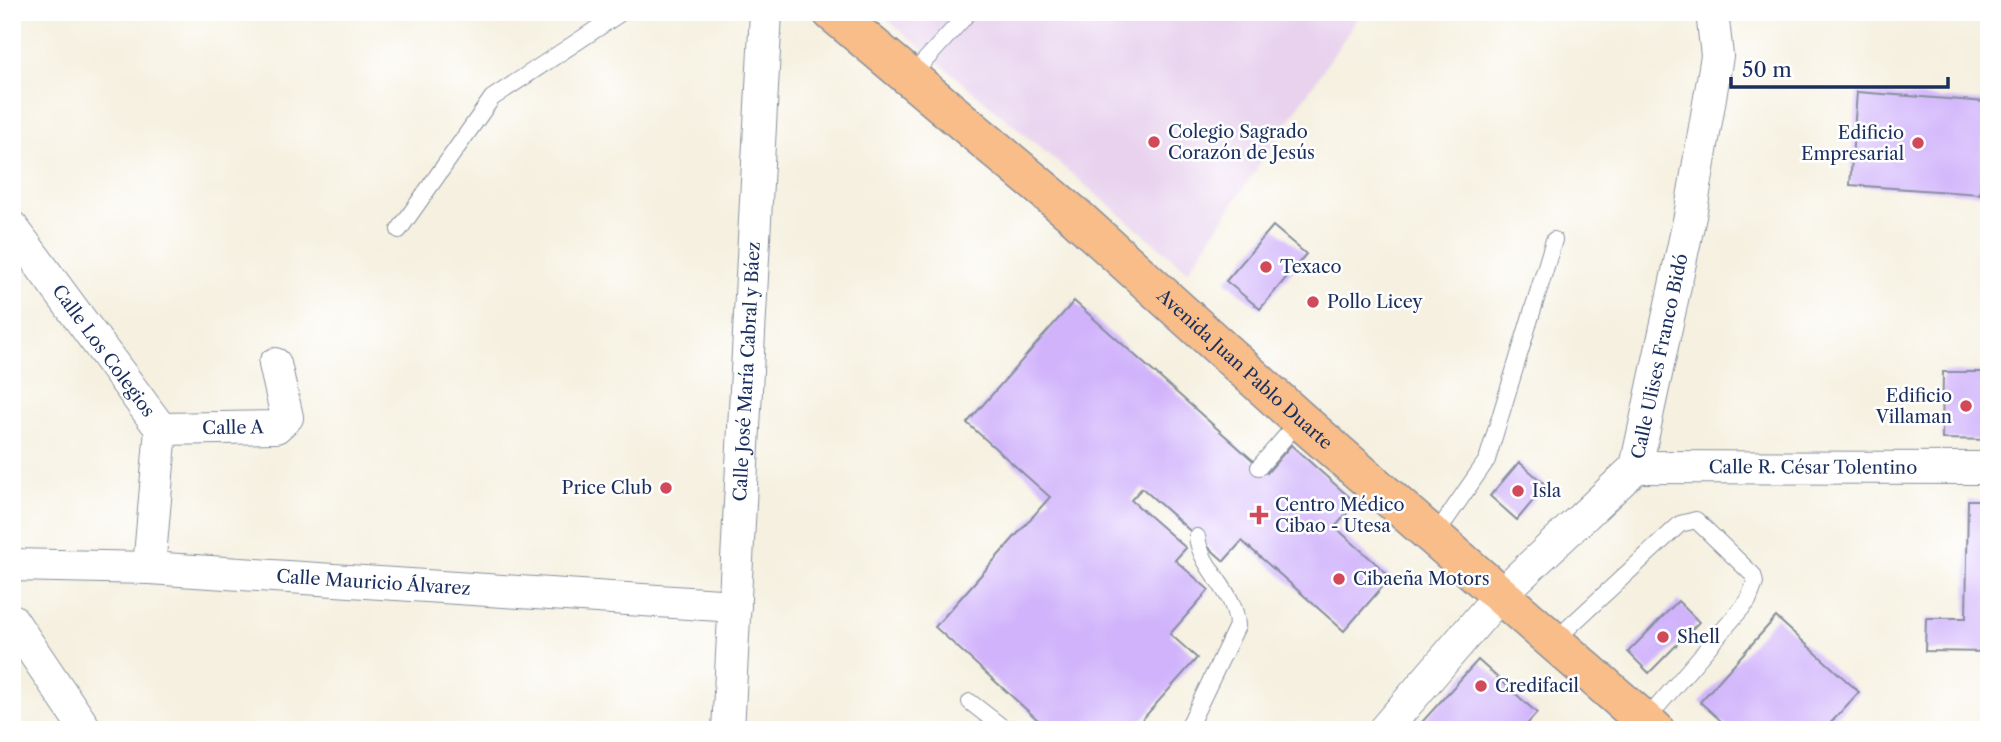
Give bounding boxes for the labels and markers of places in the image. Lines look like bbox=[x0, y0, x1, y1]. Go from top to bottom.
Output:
place label: Colegio Sagrado Corazón de Jesús bbox=[1168, 121, 1315, 164]
place label: Edificio Empresarial bbox=[1801, 122, 1904, 165]
marker: Colegio Sagrado Corazón de Jesús bbox=[1146, 134, 1162, 150]
marker: Edificio Empresarial bbox=[1910, 135, 1926, 151]
place label: Texaco bbox=[1280, 256, 1342, 278]
marker: Texaco bbox=[1258, 259, 1274, 275]
place label: Pollo Licey bbox=[1327, 291, 1423, 313]
marker: Pollo Licey bbox=[1305, 294, 1321, 310]
place label: Edificio Villaman bbox=[1875, 385, 1952, 428]
marker: Edificio Villaman bbox=[1958, 398, 1974, 414]
place label: Price Club bbox=[562, 477, 652, 499]
marker: Price Club bbox=[658, 480, 674, 496]
place label: Isla bbox=[1532, 480, 1562, 502]
marker: Isla bbox=[1510, 483, 1526, 499]
place label: Centro Médico Cibao - Utesa bbox=[1275, 494, 1405, 537]
marker: Centro Médico Cibao - Utesa bbox=[1249, 505, 1269, 525]
place label: Cibaeña Motors bbox=[1353, 568, 1490, 590]
marker: Cibaeña Motors bbox=[1331, 571, 1347, 587]
place label: Shell bbox=[1677, 626, 1720, 648]
marker: Shell bbox=[1655, 629, 1671, 645]
place label: Credifacil bbox=[1495, 675, 1579, 697]
marker: Credifacil bbox=[1473, 678, 1489, 694]

